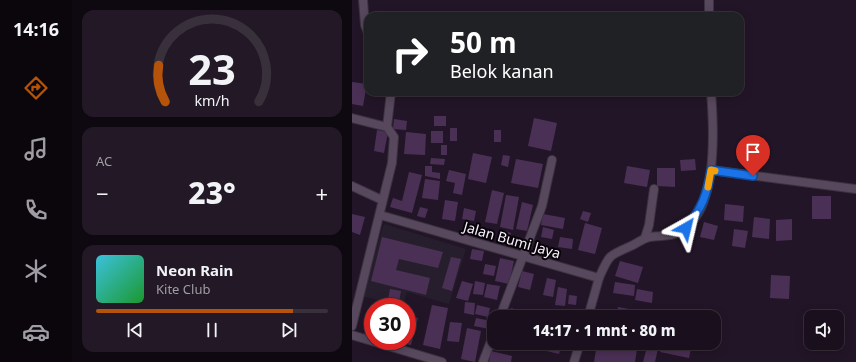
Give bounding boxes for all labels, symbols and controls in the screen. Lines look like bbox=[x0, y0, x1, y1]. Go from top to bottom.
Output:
text: 14:16 bbox=[13, 17, 59, 41]
text: 50 m bbox=[450, 23, 517, 61]
icon: right bbox=[384, 28, 436, 80]
text: 23 bbox=[188, 40, 236, 96]
text: Belok kanan bbox=[450, 59, 554, 83]
icon: directions bbox=[22, 74, 50, 102]
text: km/h bbox=[194, 90, 230, 109]
icon: music bbox=[22, 135, 50, 163]
pin bbox=[736, 135, 770, 176]
icon: arrive bbox=[742, 141, 764, 163]
text: AC bbox=[96, 152, 112, 170]
text: 23° bbox=[188, 172, 236, 213]
text: − bbox=[96, 178, 109, 208]
text: + bbox=[315, 178, 328, 208]
icon: phone bbox=[22, 196, 50, 224]
position arrow bbox=[665, 207, 707, 249]
street label: Jalan Bumi Jaya bbox=[459, 216, 563, 262]
icon: climate bbox=[22, 257, 50, 285]
text: Neon Rain bbox=[156, 260, 233, 280]
text: Kite Club bbox=[156, 280, 210, 298]
speed limit sign: 30 bbox=[364, 298, 416, 350]
map controls bbox=[804, 310, 844, 350]
button: sound bbox=[804, 310, 844, 350]
icon: car bbox=[22, 318, 50, 346]
icon: previous bbox=[124, 319, 146, 341]
icon: pause bbox=[201, 319, 223, 341]
icon: next bbox=[278, 319, 300, 341]
text: 14:17 · 1 mnt · 80 m bbox=[532, 320, 676, 340]

